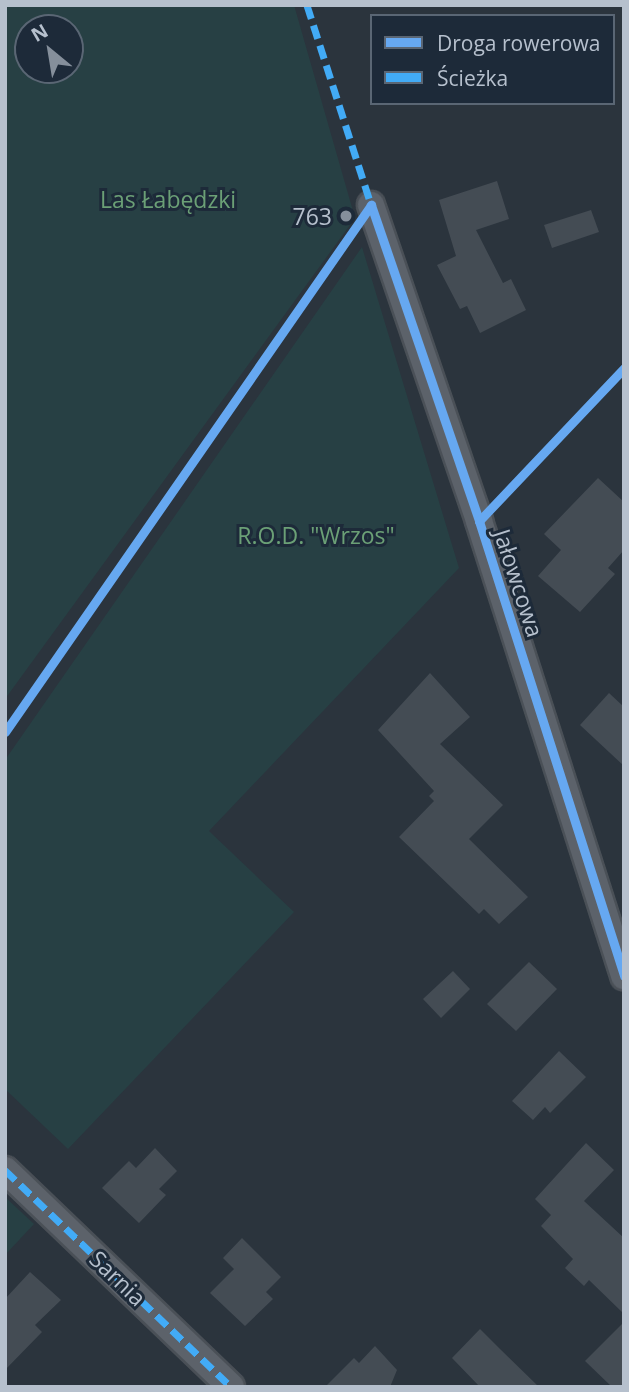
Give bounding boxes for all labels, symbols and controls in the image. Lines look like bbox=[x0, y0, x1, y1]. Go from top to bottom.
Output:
north arrow bbox=[14, 14, 84, 84]
legend bbox=[370, 14, 615, 105]
text: N bbox=[26, 17, 53, 48]
text: Droga rowerowa bbox=[437, 29, 600, 57]
text: Ścieżka bbox=[437, 64, 508, 92]
park label: Las Łabędzki bbox=[100, 185, 236, 213]
place label: 763 bbox=[293, 202, 332, 230]
marker: 763 bbox=[338, 208, 354, 224]
park label: R.O.D. "Wrzos" bbox=[237, 521, 395, 549]
street label: Jałowcowa bbox=[489, 526, 549, 640]
street label: Sarnia bbox=[84, 1245, 152, 1311]

